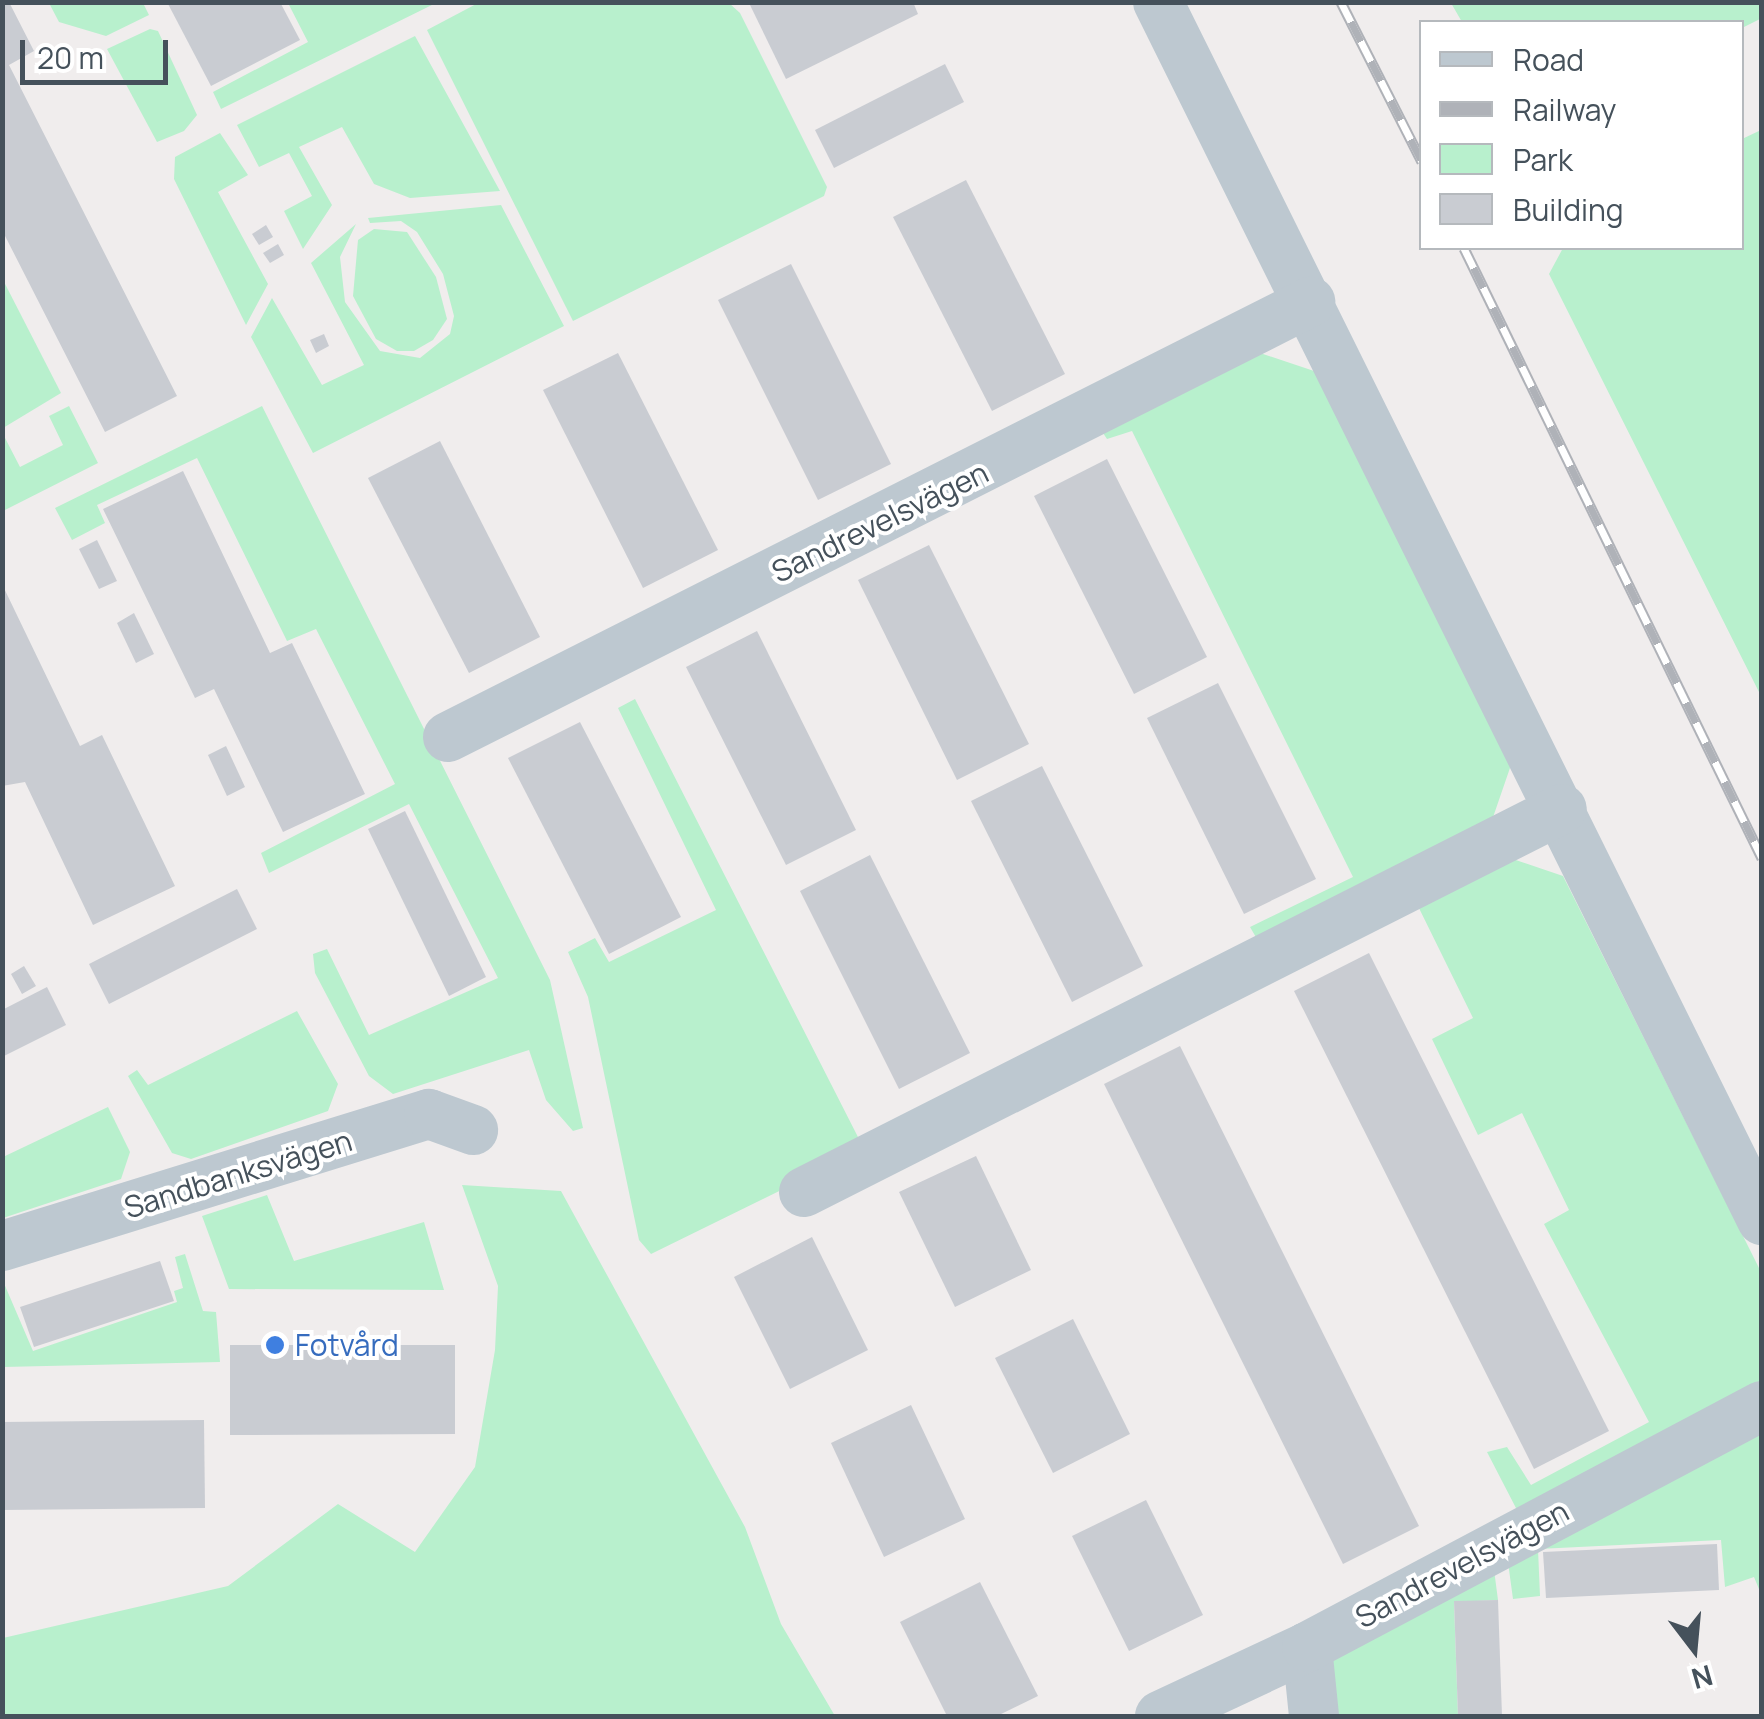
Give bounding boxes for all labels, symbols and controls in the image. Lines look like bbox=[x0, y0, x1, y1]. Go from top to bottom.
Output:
scale bar bbox=[25, 20, 172, 82]
legend bbox=[1419, 20, 1744, 250]
text: 20 m bbox=[37, 37, 104, 78]
text: Road bbox=[1513, 39, 1584, 80]
text: Railway bbox=[1513, 89, 1616, 130]
text: Park bbox=[1513, 139, 1573, 180]
text: Building bbox=[1513, 189, 1624, 230]
street label: Sandrevelsvägen bbox=[766, 454, 994, 590]
street label: Sandbanksvägen bbox=[120, 1122, 356, 1226]
place label: Fotvård bbox=[295, 1327, 399, 1363]
marker: Fotvård bbox=[264, 1334, 286, 1356]
street label: Sandrevelsvägen bbox=[1349, 1493, 1575, 1635]
north arrow bbox=[1644, 1599, 1744, 1699]
text: N bbox=[1687, 1657, 1717, 1699]

